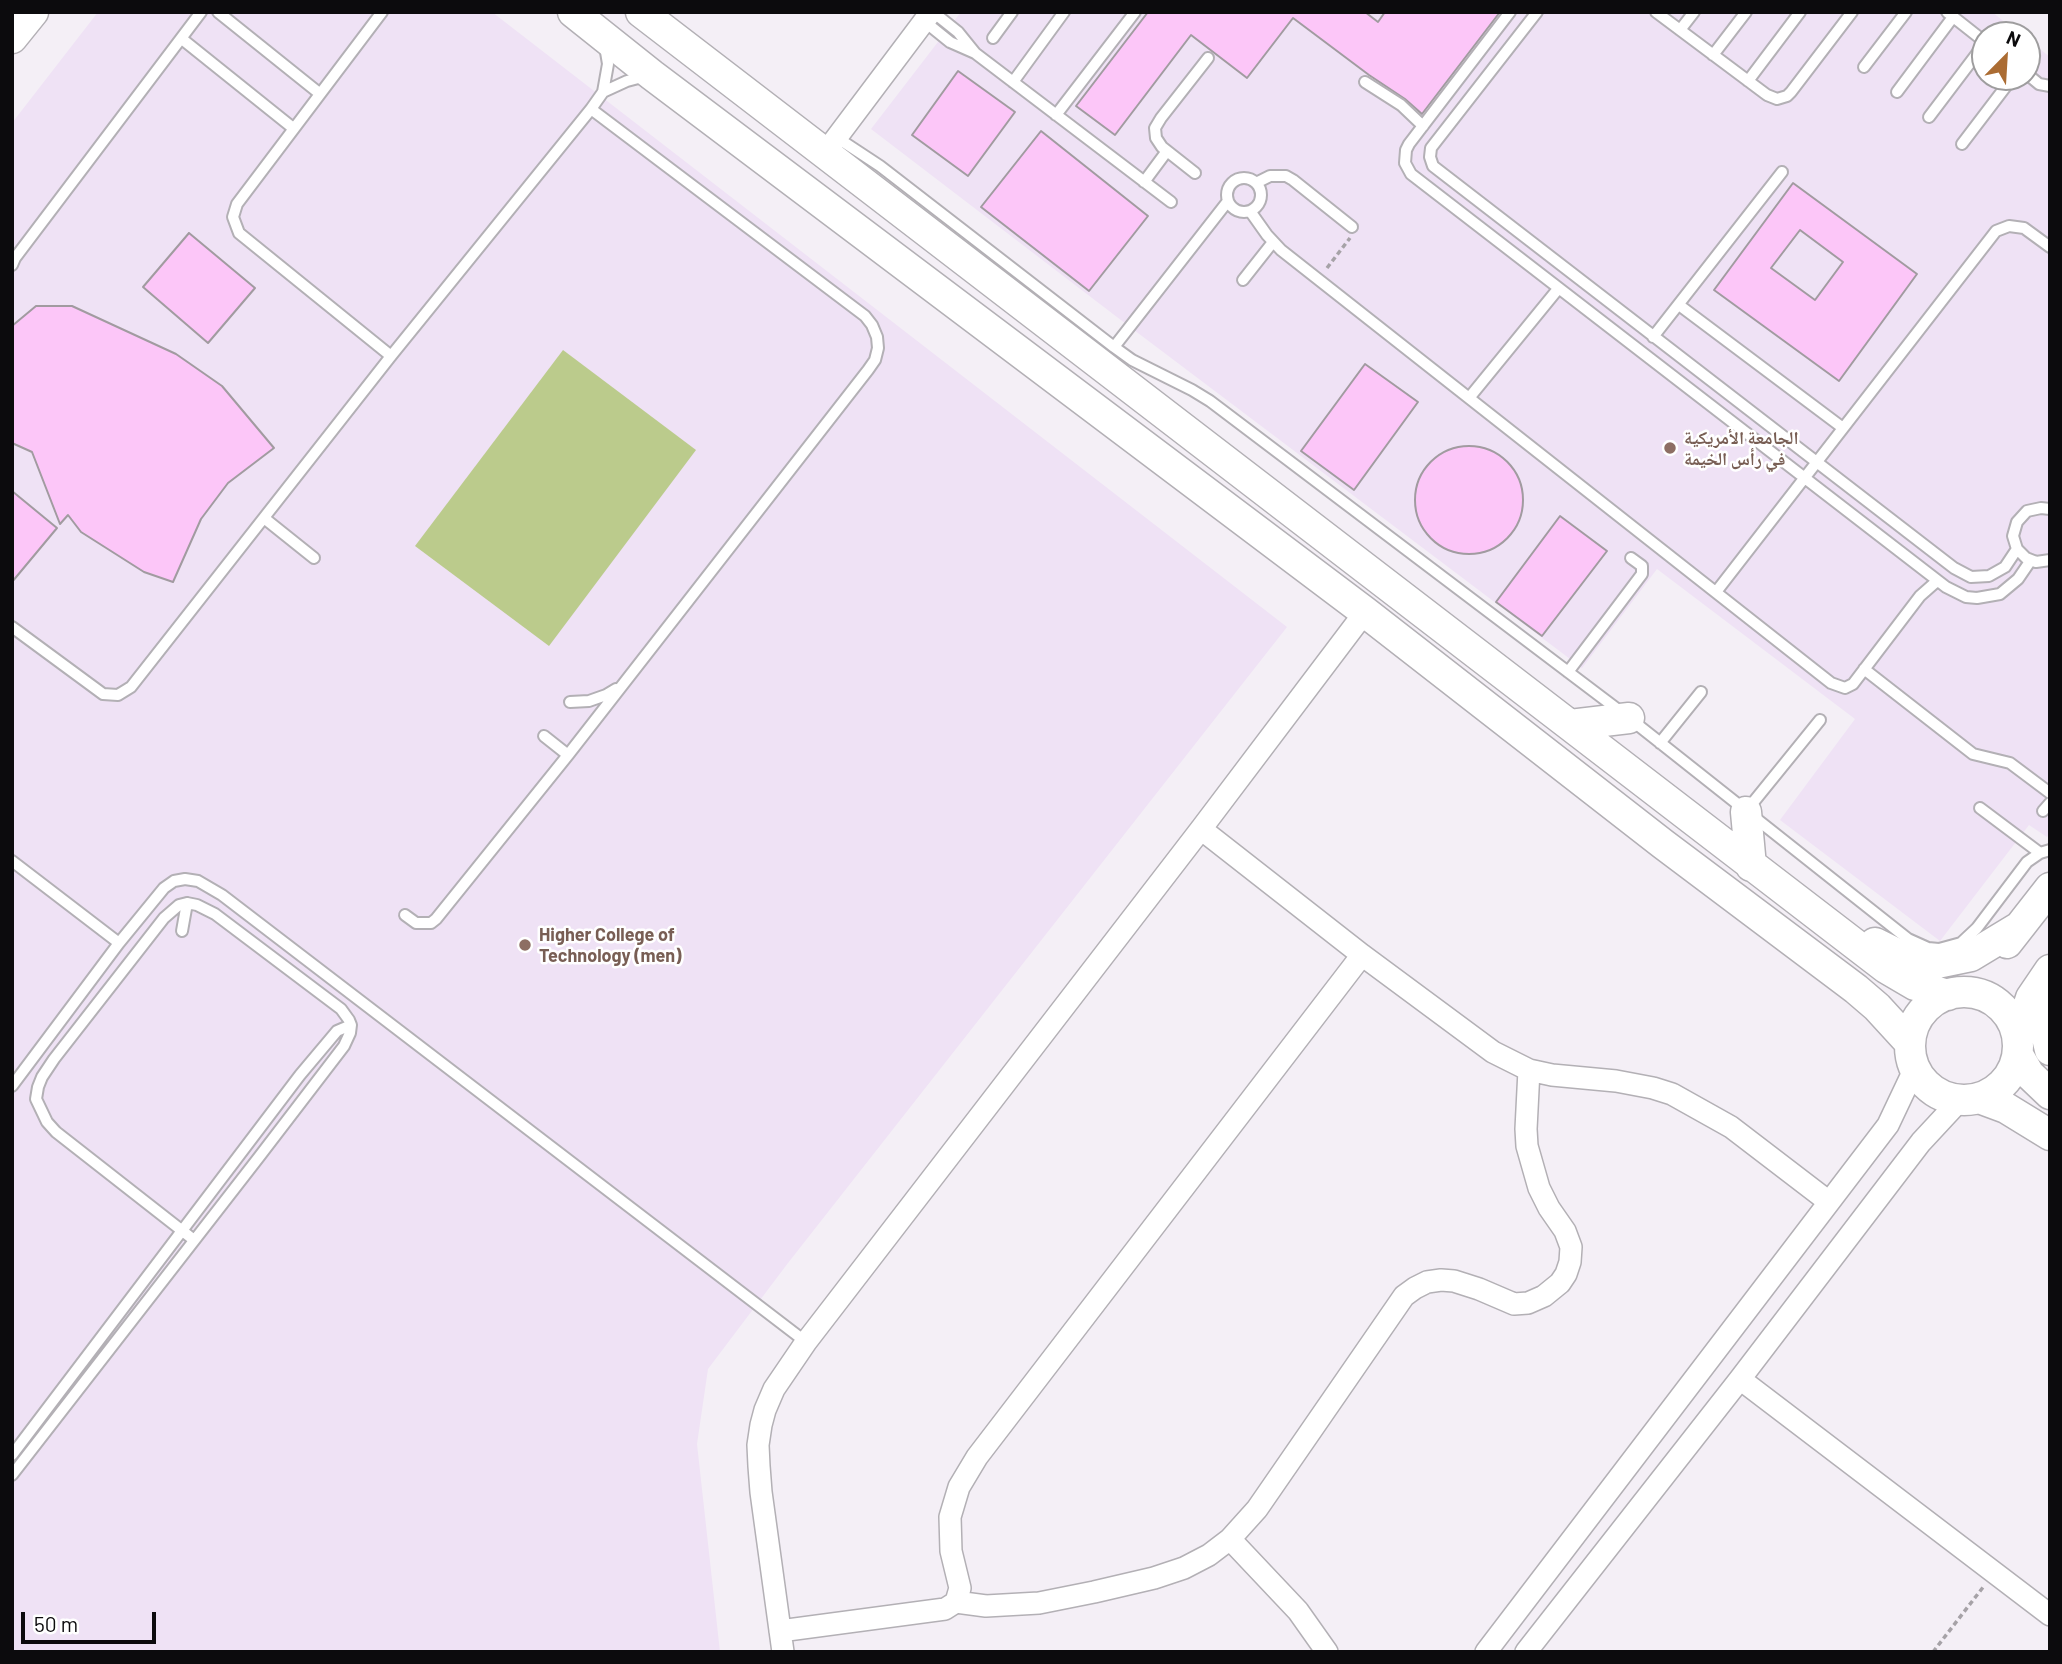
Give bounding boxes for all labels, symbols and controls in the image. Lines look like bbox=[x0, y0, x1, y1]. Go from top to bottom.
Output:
north arrow bbox=[1971, 21, 2041, 91]
text: N bbox=[2003, 25, 2024, 51]
place label: الجامعة الأمريكية في رأس الخيمة bbox=[1684, 427, 1799, 470]
marker: الجامعة الأمريكية في رأس الخيمة bbox=[1662, 440, 1678, 456]
place label: Higher College of Technology (men) bbox=[539, 924, 681, 967]
marker: Higher College of Technology (men) bbox=[517, 937, 533, 953]
scale bar bbox=[24, 1598, 159, 1642]
text: 50 m bbox=[34, 1611, 78, 1636]

